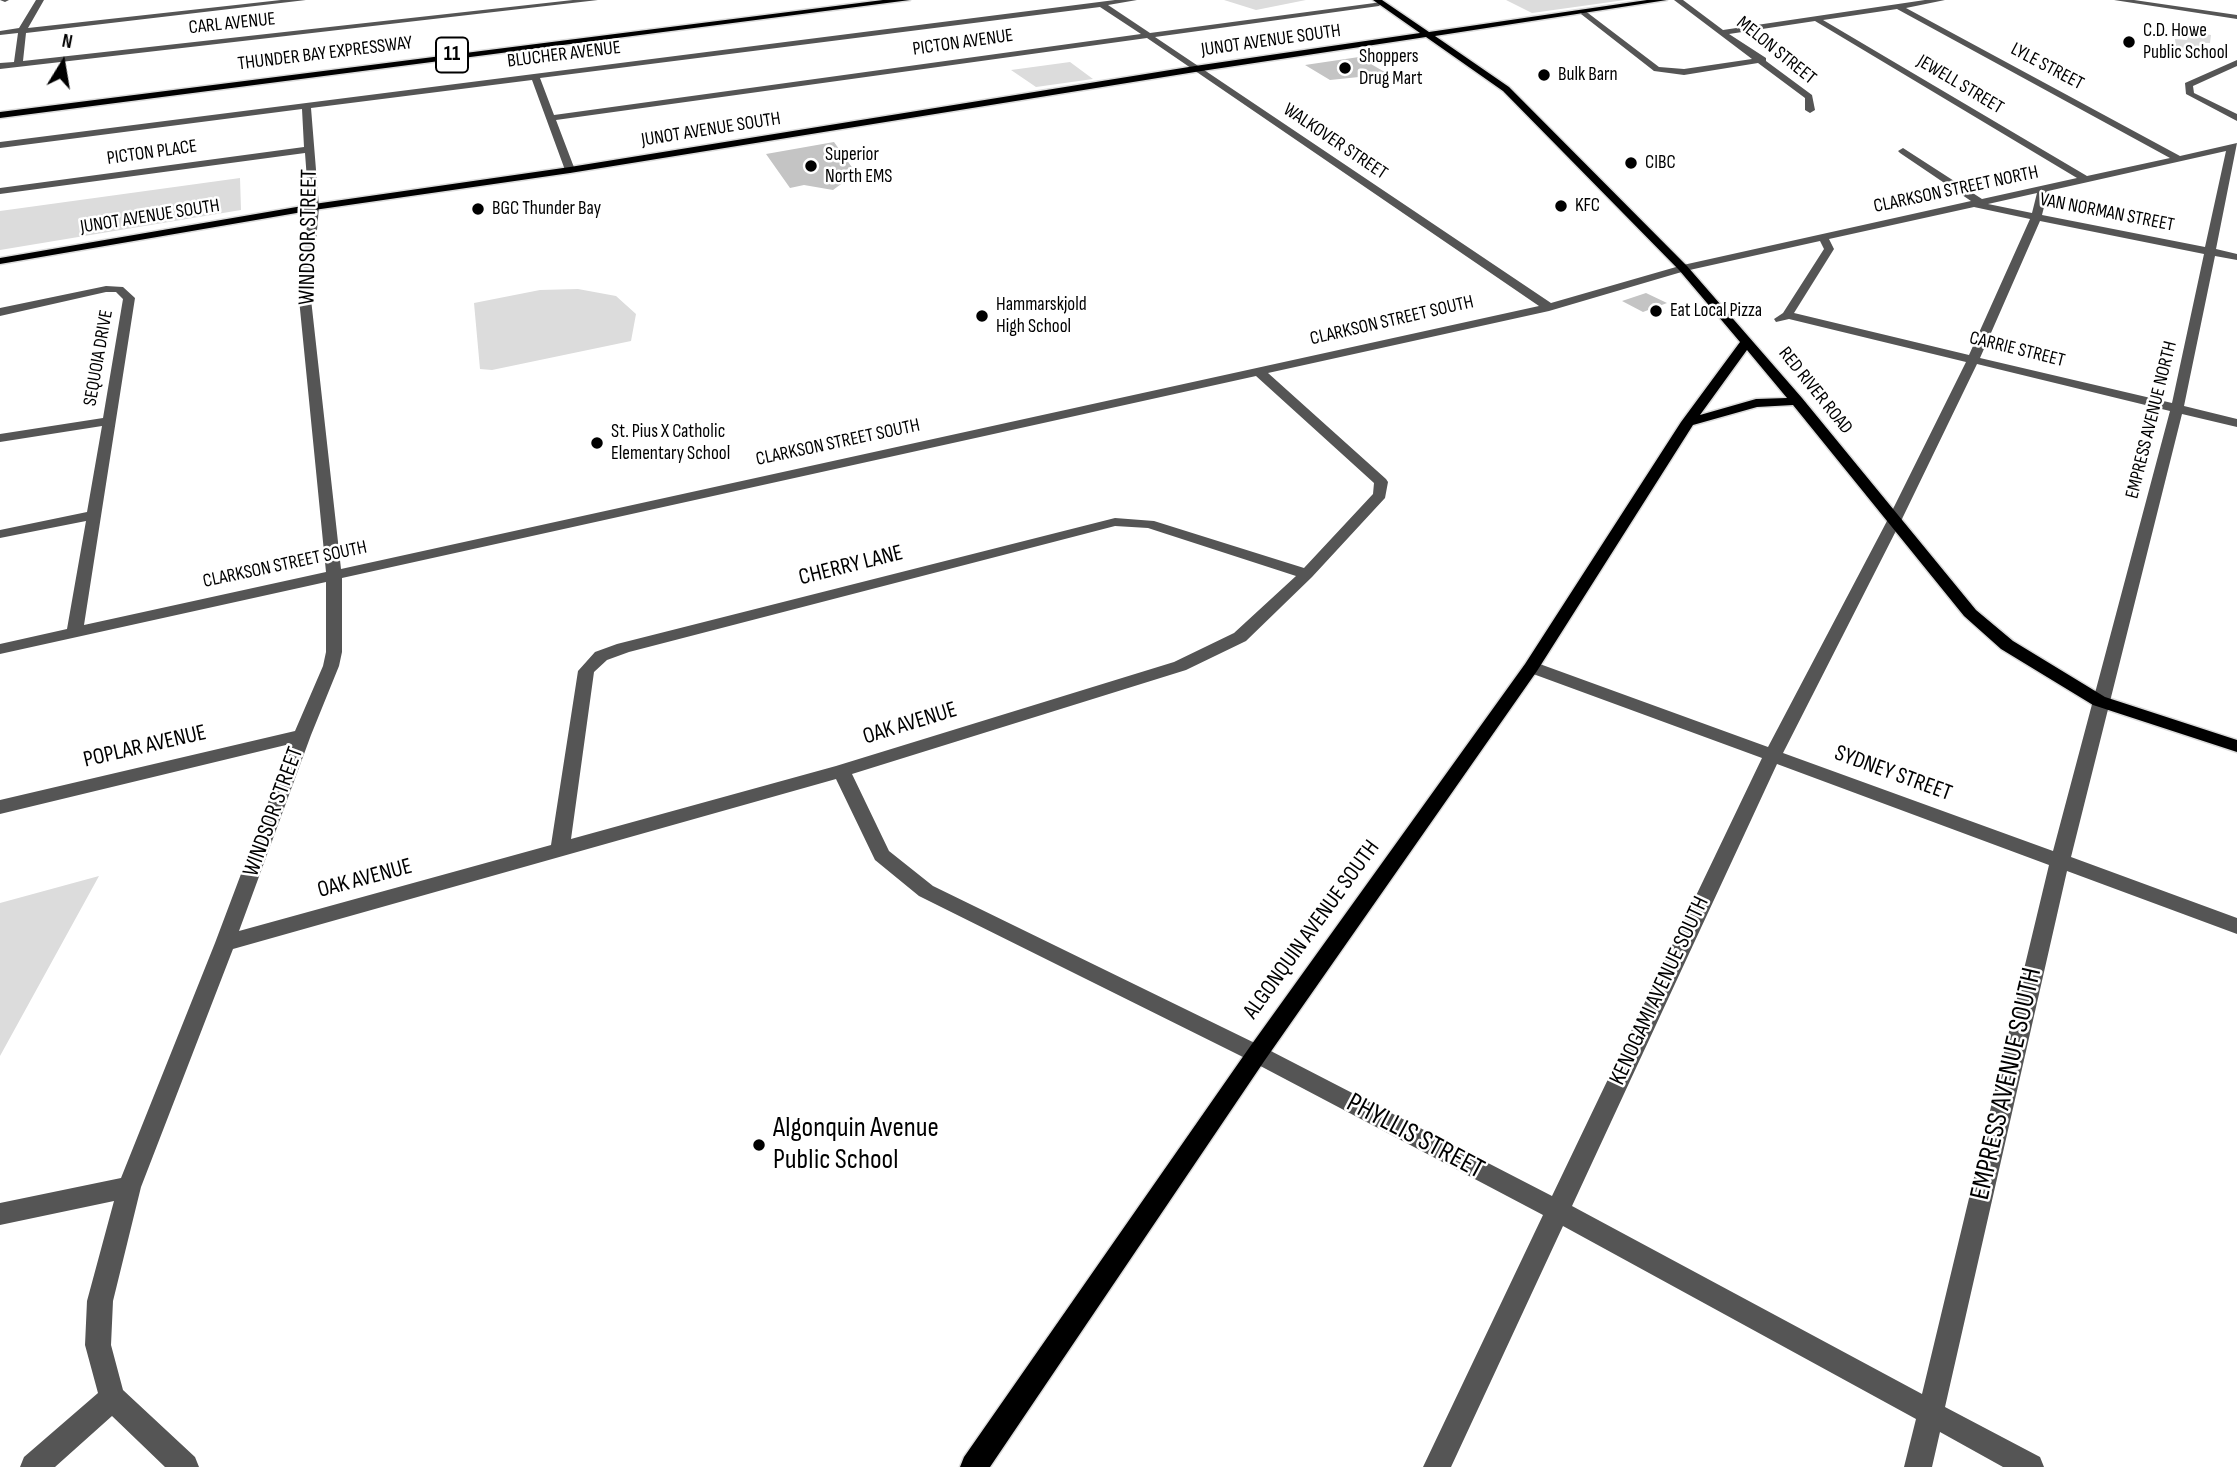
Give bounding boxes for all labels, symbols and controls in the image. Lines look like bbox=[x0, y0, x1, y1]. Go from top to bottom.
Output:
street label: CARL AVENUE bbox=[188, 8, 276, 40]
street label: MELON STREET bbox=[1732, 12, 1820, 90]
street label: JUNOT AVENUE SOUTH bbox=[1200, 20, 1342, 62]
place label: C.D. Howe Public School bbox=[2143, 20, 2228, 64]
street label: PICTON AVENUE bbox=[911, 25, 1015, 61]
north arrow bbox=[28, 28, 98, 98]
text: N bbox=[60, 30, 74, 54]
street label: THUNDER BAY EXPRESSWAY bbox=[236, 32, 414, 76]
marker: C.D. Howe Public School bbox=[2121, 34, 2137, 50]
street label: BLUCHER AVENUE bbox=[506, 37, 622, 73]
road number: 11 bbox=[436, 38, 468, 72]
street label: LYLE STREET bbox=[2007, 38, 2087, 96]
place label: Shoppers Drug Mart bbox=[1359, 46, 1422, 90]
street label: JEWELL STREET bbox=[1913, 50, 2007, 120]
marker: Shoppers Drug Mart bbox=[1337, 60, 1353, 76]
place label: Bulk Barn bbox=[1558, 64, 1618, 86]
marker: Bulk Barn bbox=[1536, 67, 1552, 83]
street label: WALKOVER STREET bbox=[1279, 99, 1391, 185]
street label: JUNOT AVENUE SOUTH bbox=[640, 108, 782, 152]
street label: PICTON PLACE bbox=[106, 135, 198, 171]
place label: Superior North EMS bbox=[825, 144, 892, 188]
place label: CIBC bbox=[1645, 152, 1676, 174]
marker: CIBC bbox=[1623, 155, 1639, 171]
marker: Superior North EMS bbox=[803, 158, 819, 174]
street label: CLARKSON STREET NORTH bbox=[1872, 161, 2040, 219]
street label: WINDSOR STREET bbox=[294, 169, 324, 305]
street label: VAN NORMAN STREET bbox=[2038, 189, 2176, 237]
street label: JUNOT AVENUE SOUTH bbox=[79, 195, 221, 239]
place label: KFC bbox=[1575, 195, 1600, 217]
place label: BGC Thunder Bay bbox=[492, 198, 601, 220]
marker: KFC bbox=[1553, 198, 1569, 214]
marker: BGC Thunder Bay bbox=[470, 201, 486, 217]
street label: CLARKSON STREET SOUTH bbox=[1308, 291, 1476, 351]
place label: Hammarskjold High School bbox=[996, 294, 1087, 338]
place label: Eat Local Pizza bbox=[1670, 300, 1762, 322]
marker: Eat Local Pizza bbox=[1648, 303, 1664, 319]
street label: SEQUOIA DRIVE bbox=[79, 308, 119, 408]
marker: Hammarskjold High School bbox=[974, 308, 990, 324]
street label: CARRIE STREET bbox=[1967, 327, 2067, 373]
street label: EMPRESS AVENUE NORTH bbox=[2121, 339, 2183, 501]
street label: RED RIVER ROAD bbox=[1773, 343, 1857, 439]
street label: CLARKSON STREET SOUTH bbox=[754, 414, 922, 472]
place label: St. Pius X Catholic Elementary School bbox=[611, 421, 730, 465]
marker: St. Pius X Catholic Elementary School bbox=[589, 435, 605, 451]
street label: CLARKSON STREET SOUTH bbox=[201, 536, 369, 594]
street label: CHERRY LANE bbox=[796, 540, 906, 592]
street label: OAK AVENUE bbox=[860, 697, 960, 751]
street label: POPLAR AVENUE bbox=[81, 719, 209, 775]
street label: SYDNEY STREET bbox=[1830, 740, 1956, 808]
street label: WINDSOR STREET bbox=[238, 743, 310, 881]
street label: ALGONQUIN AVENUE SOUTH bbox=[1238, 835, 1386, 1025]
street label: OAK AVENUE bbox=[315, 853, 415, 905]
street label: KENOGAMI AVENUE SOUTH bbox=[1604, 892, 1716, 1090]
street label: EMPRESS AVENUE SOUTH bbox=[1964, 965, 2050, 1203]
street label: PHYLLIS STREET bbox=[1340, 1087, 1490, 1187]
place label: Algonquin Avenue Public School bbox=[773, 1112, 939, 1178]
marker: Algonquin Avenue Public School bbox=[751, 1137, 767, 1153]

